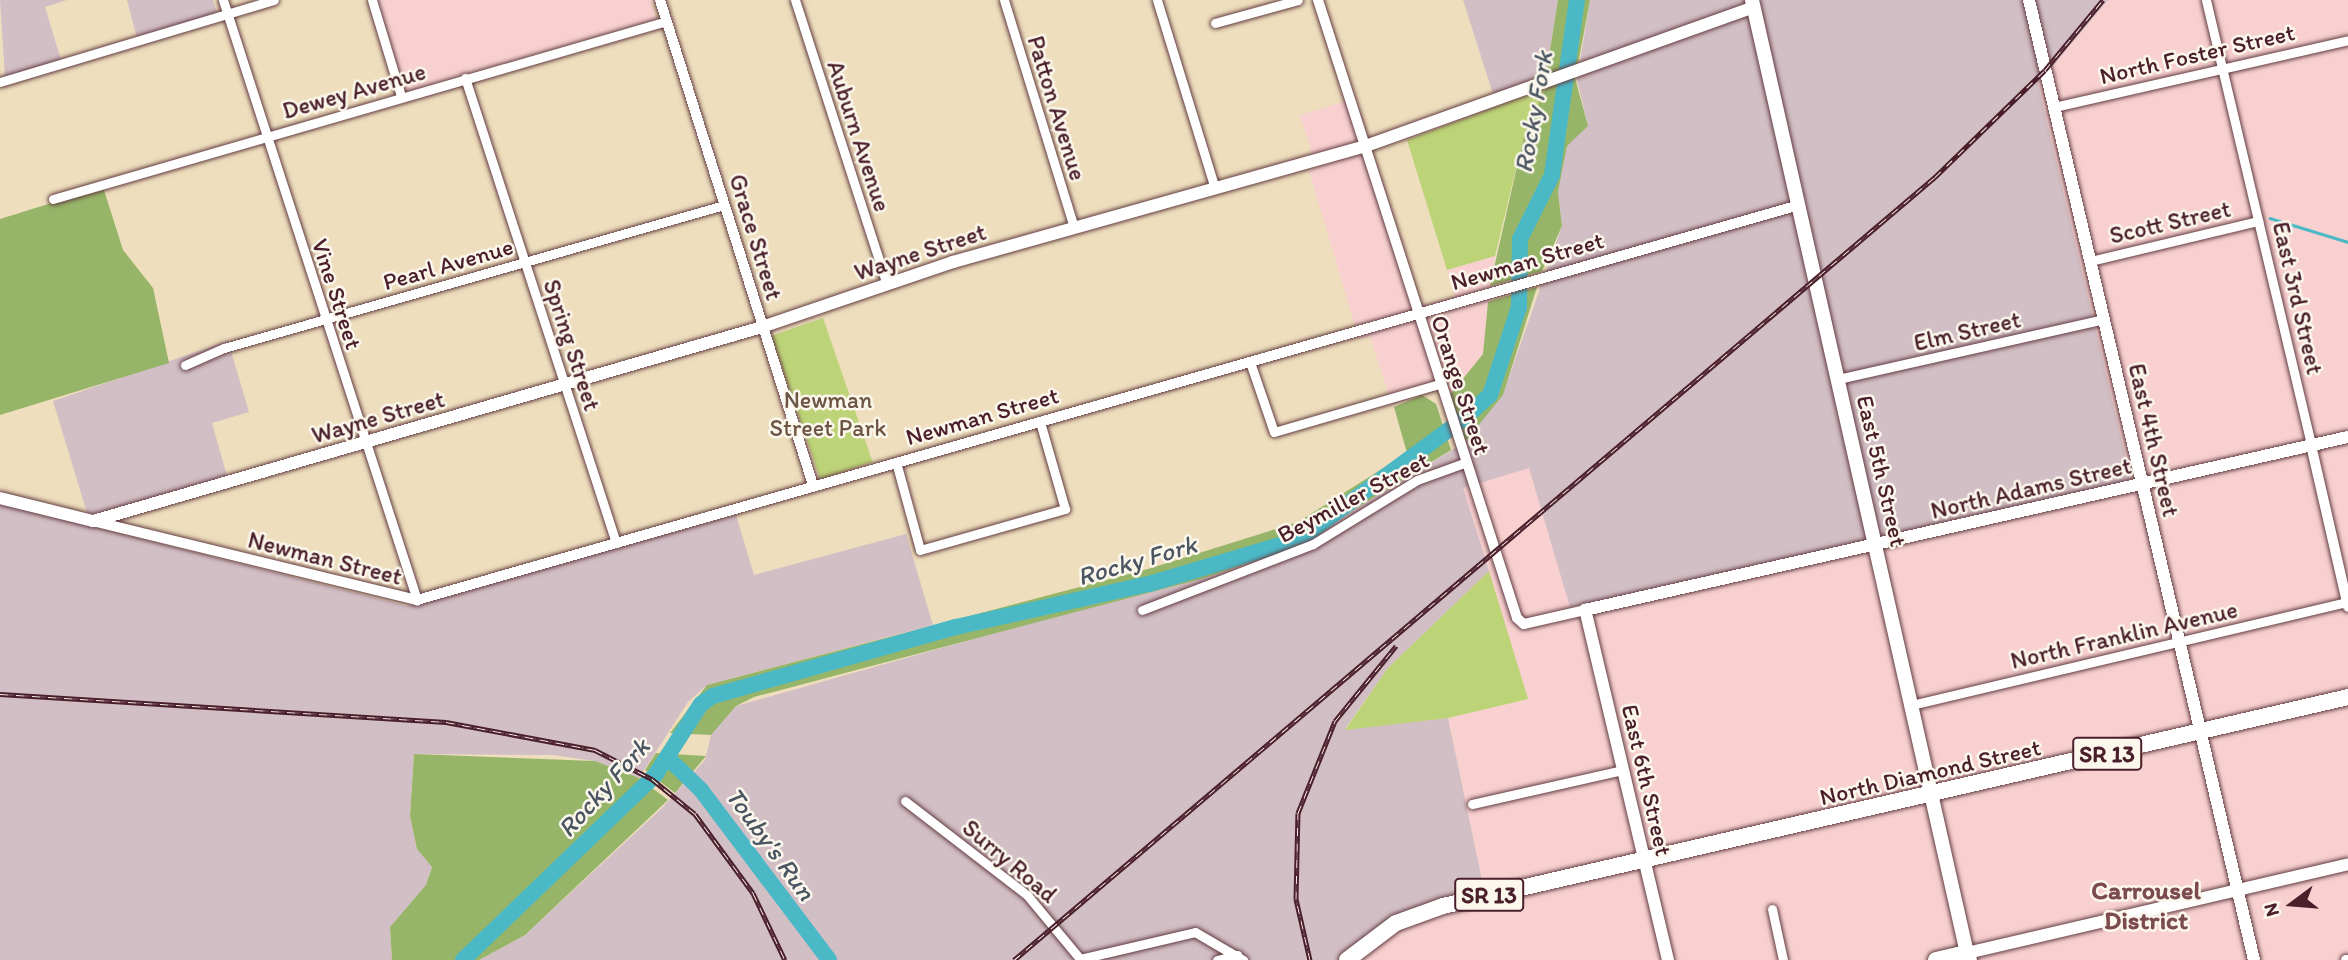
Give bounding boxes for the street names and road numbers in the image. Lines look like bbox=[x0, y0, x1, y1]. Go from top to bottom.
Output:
street label: North Foster Street bbox=[2097, 18, 2297, 90]
street label: Patton Avenue bbox=[1021, 33, 1093, 183]
street label: Dewey Avenue bbox=[279, 57, 429, 125]
street label: Auburn Avenue bbox=[821, 57, 897, 215]
street label: Grace Street bbox=[723, 171, 789, 303]
street label: Scott Street bbox=[2107, 194, 2233, 250]
street label: Wayne Street bbox=[851, 217, 989, 287]
street label: East 3rd Street bbox=[2267, 219, 2329, 377]
street label: Newman Street bbox=[1447, 225, 1607, 297]
street label: Pearl Avenue bbox=[380, 232, 516, 296]
street label: Vine Street bbox=[306, 235, 368, 353]
street label: Spring Street bbox=[537, 276, 607, 414]
street label: Elm Street bbox=[1911, 305, 2023, 357]
street label: Orange Street bbox=[1425, 312, 1497, 458]
street label: East 4th Street bbox=[2122, 361, 2186, 519]
street label: Newman Street bbox=[902, 380, 1062, 452]
street label: Wayne Street bbox=[309, 384, 447, 450]
street label: East 5th Street bbox=[1851, 393, 1913, 549]
street label: Beymiller Street bbox=[1273, 445, 1433, 549]
street label: North Adams Street bbox=[1928, 451, 2134, 525]
street label: Newman Street bbox=[245, 525, 405, 591]
street label: North Franklin Avenue bbox=[2008, 595, 2240, 675]
street label: East 6th Street bbox=[1616, 702, 1678, 858]
street label: North Diamond Street bbox=[1817, 733, 2043, 811]
road number: SR 13 bbox=[2072, 734, 2142, 774]
street label: Surry Road bbox=[957, 813, 1063, 909]
road number: SR 13 bbox=[1454, 876, 1524, 914]

